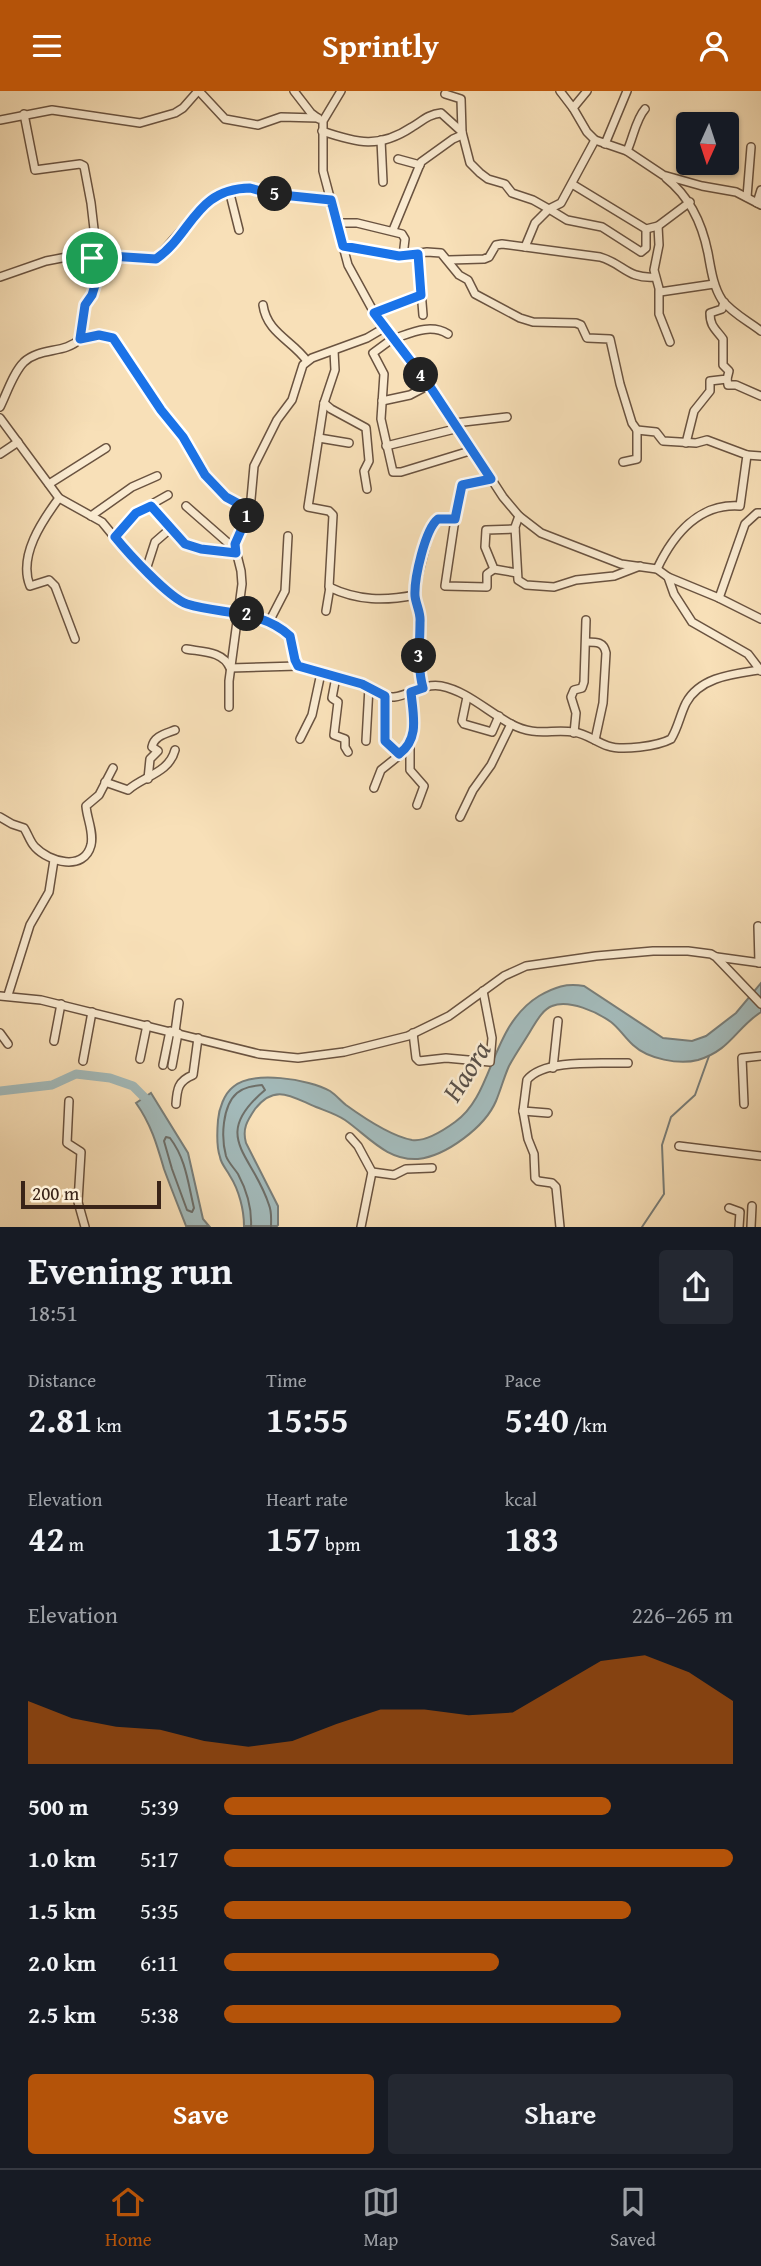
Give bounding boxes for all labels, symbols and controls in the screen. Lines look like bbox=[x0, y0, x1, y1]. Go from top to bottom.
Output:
text: Sprintly bbox=[322, 22, 439, 69]
icon: menu bbox=[28, 27, 66, 65]
icon: person bbox=[695, 27, 733, 65]
north arrow bbox=[676, 112, 738, 175]
map controls bbox=[676, 112, 739, 175]
pin: 5 bbox=[258, 177, 292, 211]
text: 5 bbox=[270, 179, 279, 207]
pin bbox=[62, 228, 122, 288]
icon: arrive bbox=[73, 239, 111, 277]
pin: 4 bbox=[404, 357, 438, 393]
text: 4 bbox=[416, 360, 425, 388]
pin: 1 bbox=[230, 499, 264, 533]
text: 1 bbox=[242, 501, 251, 529]
pin: 2 bbox=[230, 596, 264, 631]
text: 2 bbox=[242, 599, 251, 627]
pin: 3 bbox=[402, 639, 436, 673]
text: 3 bbox=[414, 641, 423, 669]
water label: Haora bbox=[431, 1032, 500, 1110]
scale bar bbox=[21, 1177, 161, 1209]
text: 200 m bbox=[32, 1179, 79, 1207]
text: Evening run bbox=[28, 1242, 232, 1298]
button: share bbox=[659, 1250, 733, 1324]
text: 18:51 bbox=[28, 1296, 78, 1329]
text: Distance bbox=[28, 1366, 96, 1394]
text: Time bbox=[266, 1366, 307, 1394]
text: Pace bbox=[505, 1366, 541, 1394]
text: 2.81 bbox=[28, 1394, 92, 1445]
text: 15:55 bbox=[266, 1394, 349, 1445]
text: 5:40 bbox=[505, 1394, 569, 1445]
text: km bbox=[92, 1411, 122, 1439]
text: /km bbox=[569, 1411, 607, 1439]
text: Elevation bbox=[28, 1485, 102, 1513]
text: Heart rate bbox=[266, 1485, 348, 1513]
text: kcal bbox=[505, 1485, 537, 1513]
text: 42 bbox=[28, 1513, 64, 1564]
text: 157 bbox=[266, 1513, 321, 1564]
text: 183 bbox=[505, 1513, 559, 1564]
text: m bbox=[64, 1530, 84, 1558]
text: bpm bbox=[321, 1530, 361, 1558]
text: Elevation bbox=[28, 1598, 118, 1631]
text: 226–265 m bbox=[632, 1598, 733, 1631]
text: 500 m bbox=[28, 1790, 89, 1823]
text: 5:39 bbox=[140, 1790, 179, 1823]
text: 1.0 km bbox=[28, 1842, 96, 1875]
text: 5:17 bbox=[140, 1842, 179, 1875]
text: 1.5 km bbox=[28, 1894, 96, 1927]
text: 5:35 bbox=[140, 1894, 179, 1927]
text: 2.0 km bbox=[28, 1946, 96, 1979]
text: 6:11 bbox=[140, 1946, 179, 1979]
text: 2.5 km bbox=[28, 1998, 96, 2031]
text: 5:38 bbox=[140, 1998, 179, 2031]
button: Save bbox=[28, 2074, 374, 2154]
button: Share bbox=[388, 2074, 733, 2154]
tab: Home bbox=[105, 2183, 152, 2253]
tab: Map bbox=[362, 2183, 400, 2253]
tab: Saved bbox=[610, 2183, 656, 2253]

